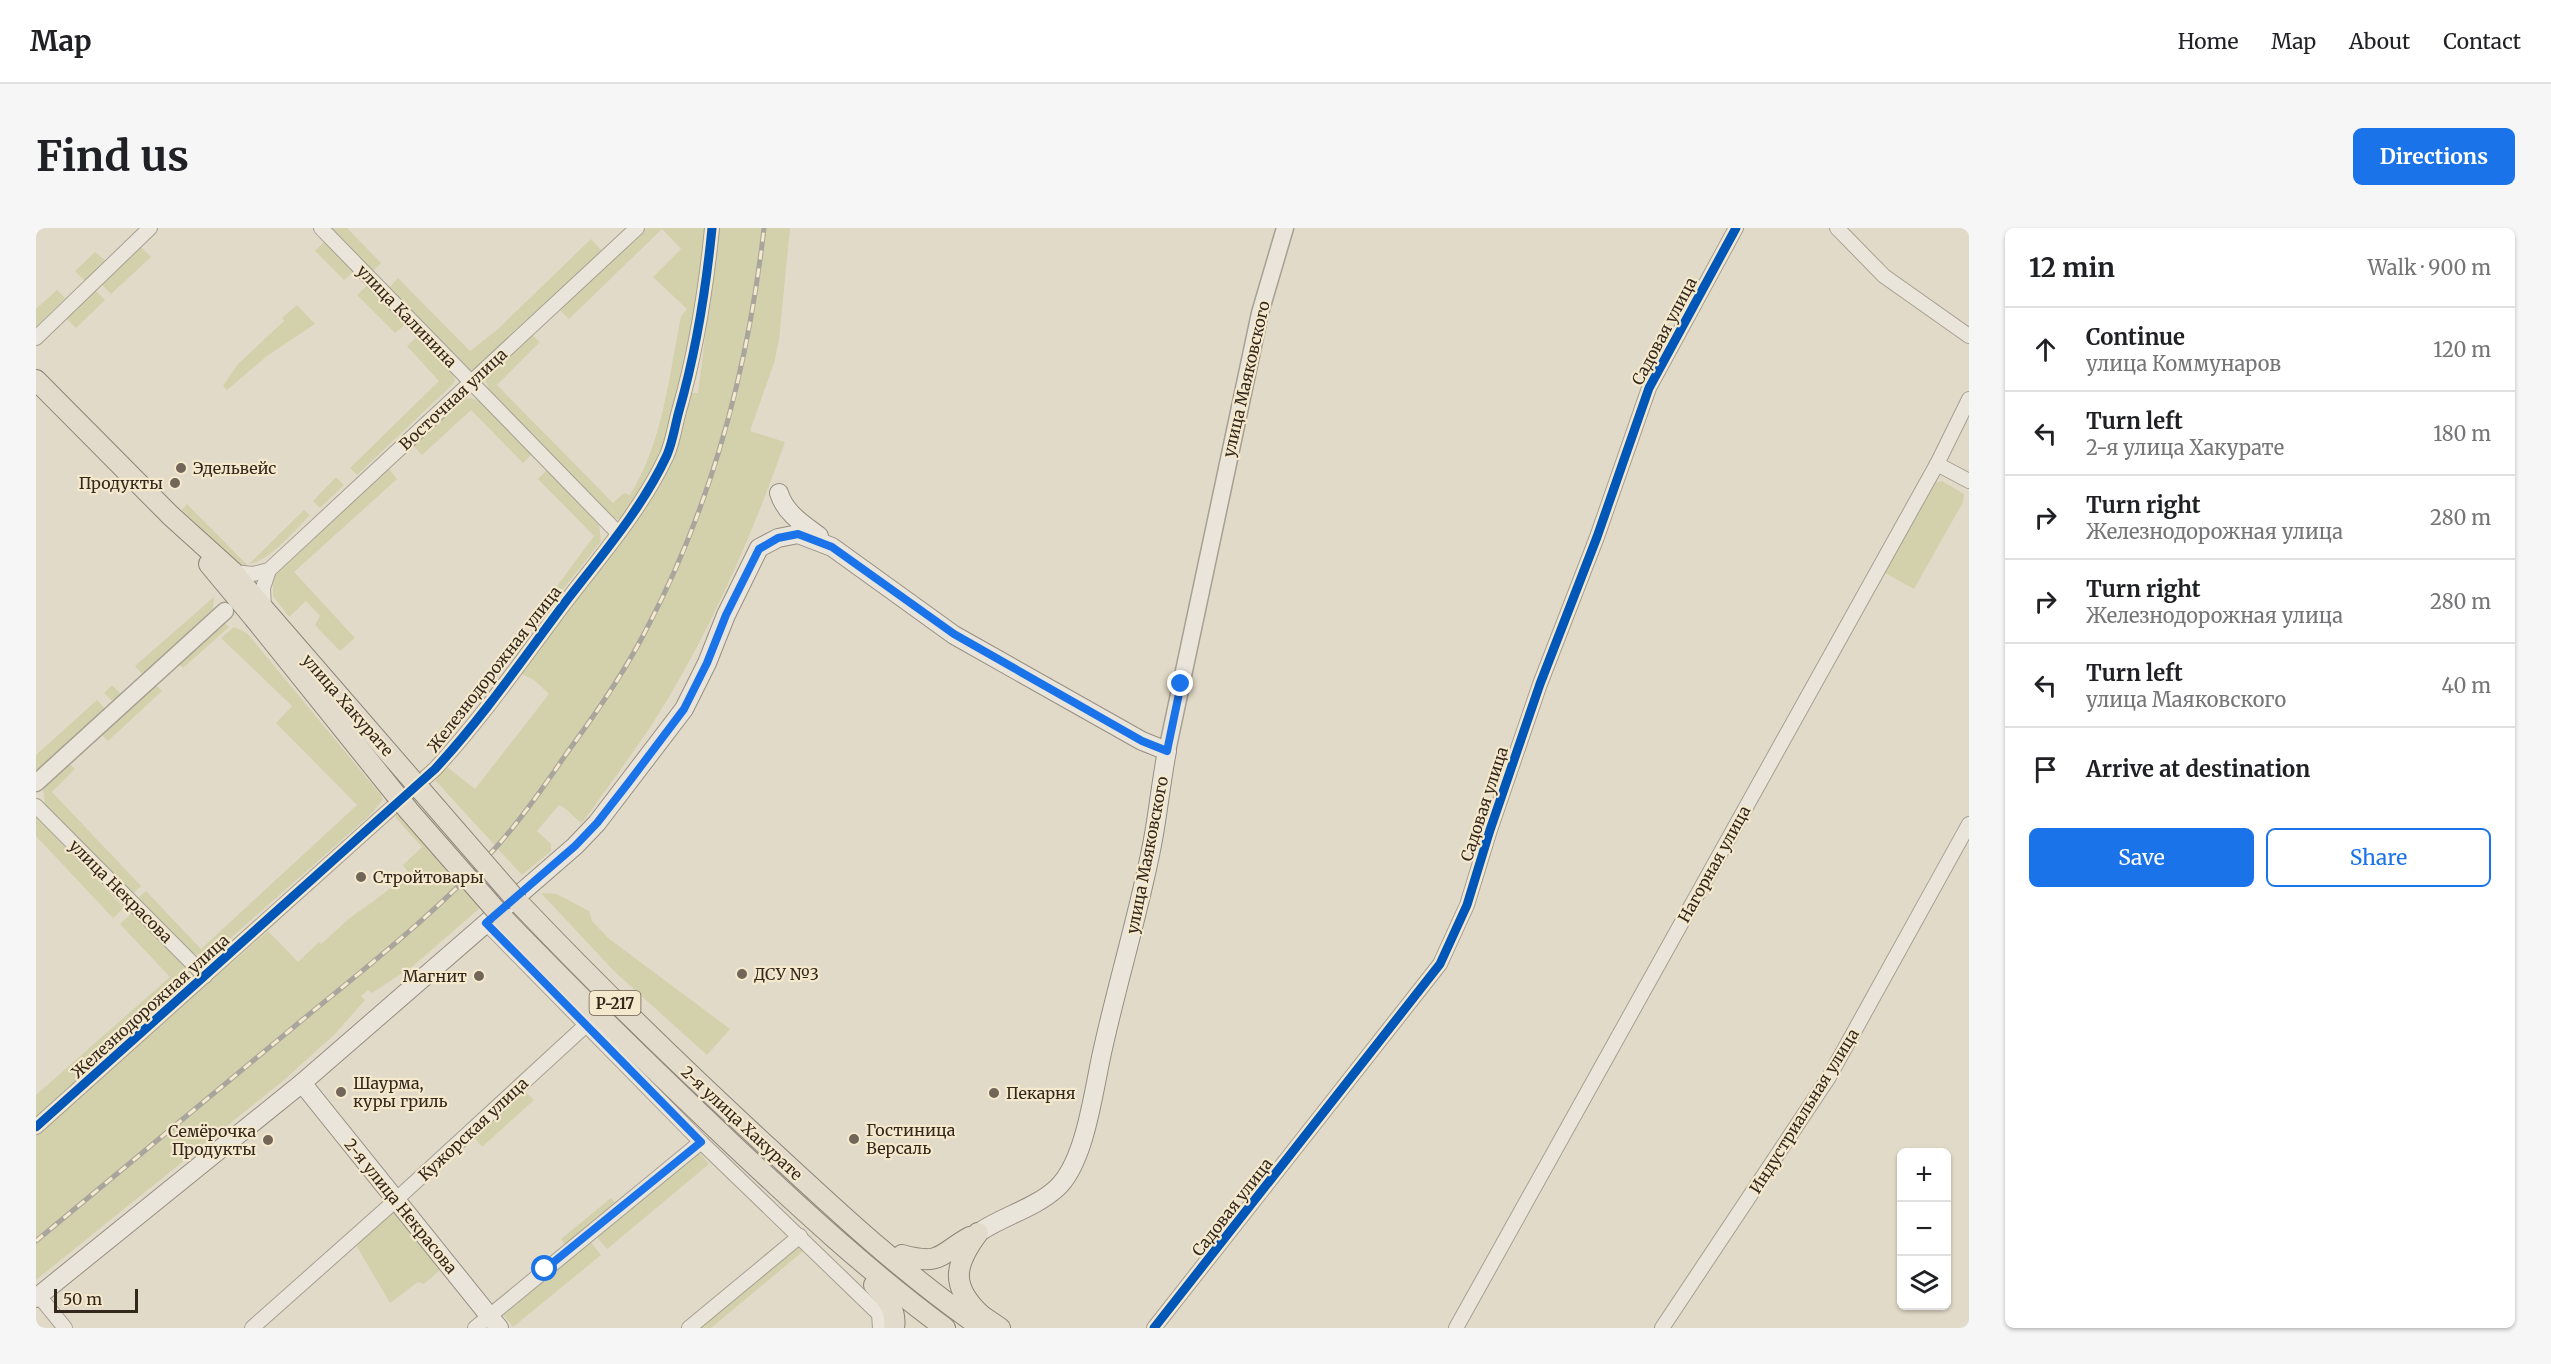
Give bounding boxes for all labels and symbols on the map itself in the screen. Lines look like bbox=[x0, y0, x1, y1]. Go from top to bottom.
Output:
street label: улица Калинина bbox=[353, 260, 461, 372]
street label: Садовая улица bbox=[1627, 273, 1701, 388]
street label: улица Маяковского bbox=[1218, 299, 1274, 459]
street label: Восточная улица bbox=[395, 344, 511, 454]
place label: Эдельвейс bbox=[193, 458, 276, 478]
marker: Эдельвейс bbox=[174, 461, 188, 475]
place label: Продукты bbox=[79, 473, 163, 493]
marker: Продукты bbox=[168, 476, 182, 490]
street label: Железнодорожная улица bbox=[423, 582, 565, 756]
street label: улица Хакурате bbox=[298, 650, 398, 760]
route end bbox=[1167, 670, 1193, 696]
street label: Садовая улица bbox=[1456, 744, 1512, 864]
street label: улица Маяковского bbox=[1122, 775, 1172, 935]
street label: Нагорная улица bbox=[1674, 802, 1755, 926]
street label: улица Некрасова bbox=[65, 835, 177, 947]
place label: Стройтовары bbox=[373, 867, 484, 887]
marker: Стройтовары bbox=[354, 870, 368, 884]
street label: Железнодорожная улица bbox=[67, 930, 233, 1082]
place label: ДСУ №3 bbox=[754, 964, 819, 984]
place label: Магнит bbox=[403, 966, 467, 986]
marker: ДСУ №3 bbox=[735, 967, 749, 981]
marker: Магнит bbox=[472, 969, 486, 983]
road number: Р-217 bbox=[590, 991, 640, 1015]
street label: Индустриальная улица bbox=[1745, 1024, 1863, 1197]
street label: 2-я улица Хакурате bbox=[677, 1062, 807, 1184]
place label: Шаурма, куры гриль bbox=[353, 1073, 448, 1111]
street label: Кужорская улица bbox=[414, 1073, 532, 1185]
place label: Пекарня bbox=[1006, 1083, 1075, 1103]
marker: Шаурма, куры гриль bbox=[334, 1085, 348, 1099]
marker: Пекарня bbox=[987, 1086, 1001, 1100]
place label: Гостиница Версаль bbox=[866, 1120, 956, 1158]
place label: Семёрочка Продукты bbox=[168, 1121, 256, 1159]
marker: Гостиница Версаль bbox=[847, 1132, 861, 1146]
marker: Семёрочка Продукты bbox=[261, 1133, 275, 1147]
street label: 2-я улица Некрасова bbox=[340, 1135, 462, 1278]
street label: Садовая улица bbox=[1187, 1154, 1277, 1260]
route start bbox=[531, 1255, 557, 1281]
scale bar bbox=[54, 1286, 138, 1314]

